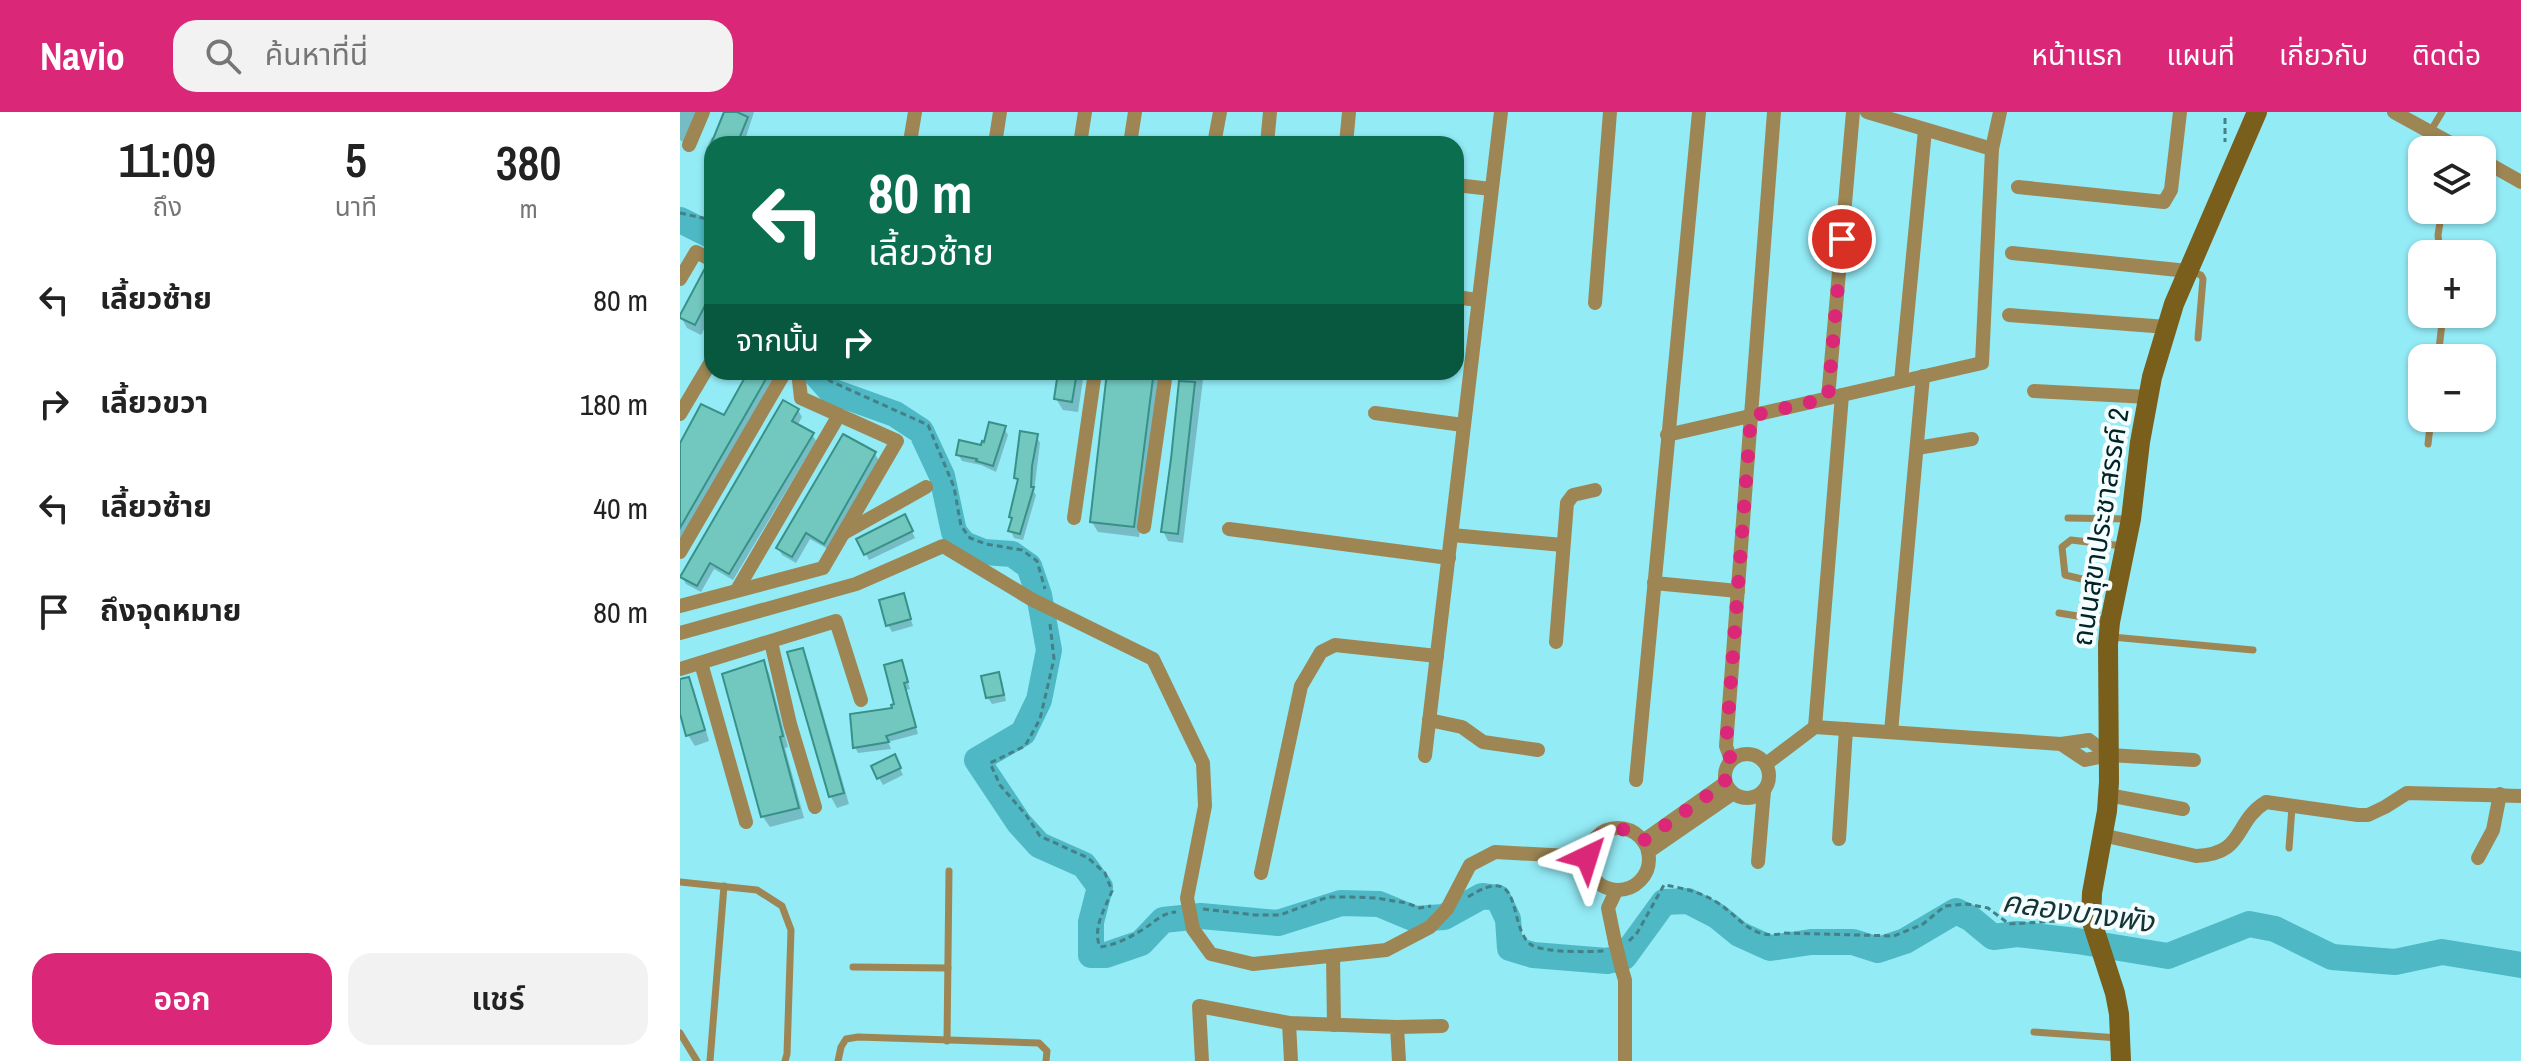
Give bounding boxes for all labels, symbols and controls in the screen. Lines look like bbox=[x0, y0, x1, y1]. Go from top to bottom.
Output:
search box bbox=[173, 20, 733, 92]
text: Navio bbox=[40, 31, 125, 82]
icon: search bbox=[201, 34, 245, 78]
text: ค้นหาที่นี่ bbox=[265, 34, 368, 74]
text: หน้าแรก bbox=[2032, 36, 2123, 74]
text: แผนที่ bbox=[2167, 36, 2235, 74]
text: เกี่ยวกับ bbox=[2279, 36, 2368, 74]
text: ติดต่อ bbox=[2412, 36, 2481, 74]
text: 11:09 bbox=[119, 127, 216, 192]
text: 5 bbox=[345, 127, 367, 192]
text: 380 bbox=[496, 130, 561, 195]
map controls bbox=[2408, 136, 2496, 432]
button: layers bbox=[2408, 136, 2496, 224]
text: 80 m bbox=[868, 155, 973, 230]
icon: left bbox=[736, 168, 840, 272]
text: ถึง bbox=[153, 189, 182, 224]
text: นาที bbox=[335, 189, 377, 224]
text: m bbox=[520, 191, 537, 226]
pin bbox=[1808, 205, 1876, 273]
icon: arrive bbox=[1820, 217, 1864, 261]
text: เลี้ยวซ้าย bbox=[868, 228, 994, 276]
button: + bbox=[2408, 240, 2496, 328]
icon: left bbox=[32, 278, 76, 322]
text: เลี้ยวซ้าย bbox=[100, 278, 212, 318]
text: 80 m bbox=[593, 280, 648, 320]
text: จากนั้น bbox=[736, 320, 819, 360]
icon: right bbox=[835, 320, 879, 364]
button: − bbox=[2408, 344, 2496, 432]
icon: right bbox=[32, 382, 76, 426]
text: เลี้ยวขวา bbox=[100, 382, 208, 422]
text: 180 m bbox=[580, 384, 648, 424]
street label: ถนนสุขาประชาสรรค์ 2 bbox=[2062, 405, 2138, 649]
icon: left bbox=[32, 486, 76, 530]
text: เลี้ยวซ้าย bbox=[100, 486, 212, 526]
text: 40 m bbox=[593, 488, 648, 528]
icon: arrive bbox=[32, 590, 76, 634]
text: ถึงจุดหมาย bbox=[100, 590, 241, 630]
text: 80 m bbox=[593, 592, 648, 632]
position arrow bbox=[1545, 815, 1629, 899]
water label: คลองบางพัง bbox=[2000, 881, 2158, 942]
button: ออก bbox=[32, 953, 332, 1045]
button: แชร์ bbox=[348, 953, 648, 1045]

